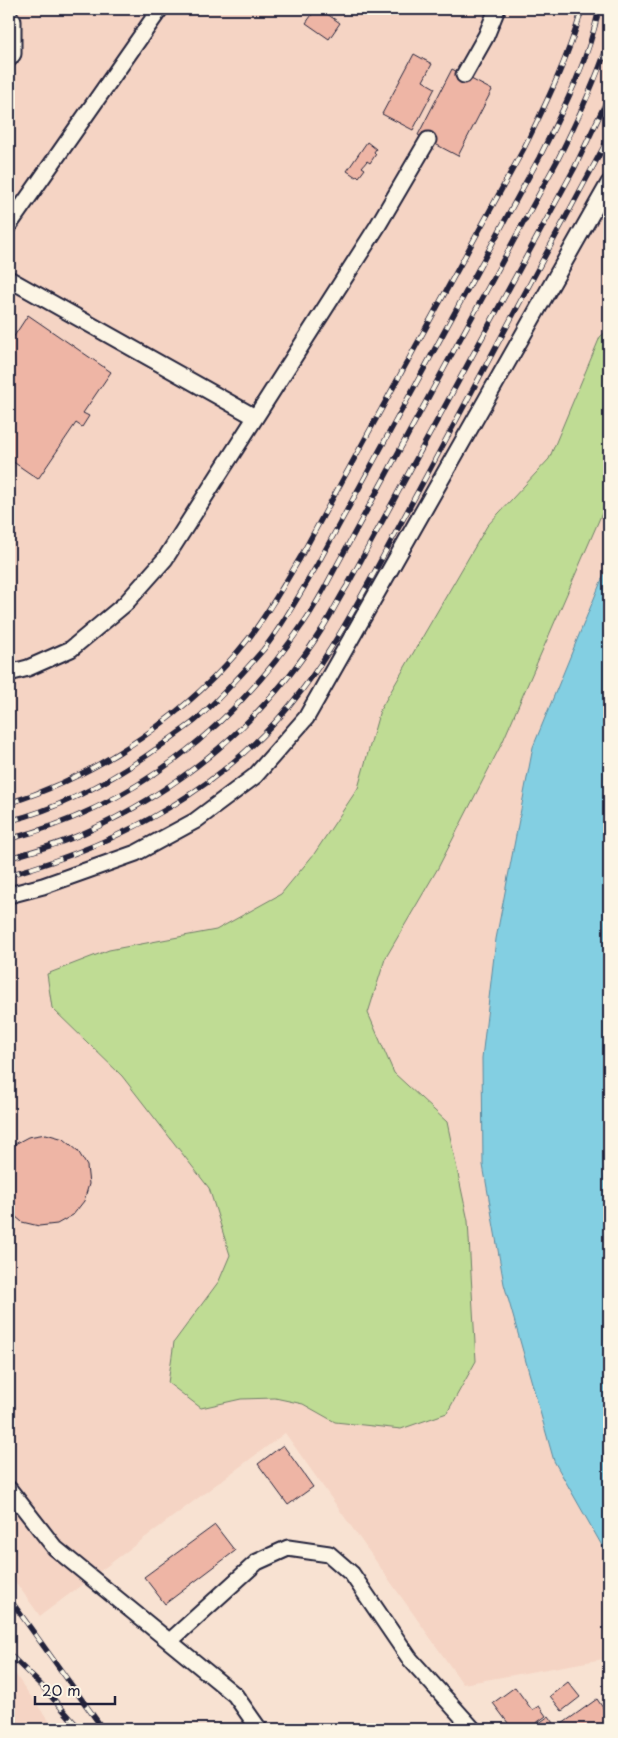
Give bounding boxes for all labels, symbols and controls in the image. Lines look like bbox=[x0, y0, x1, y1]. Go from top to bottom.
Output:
scale bar bbox=[35, 1673, 115, 1705]
text: 20 m bbox=[42, 1678, 81, 1701]

